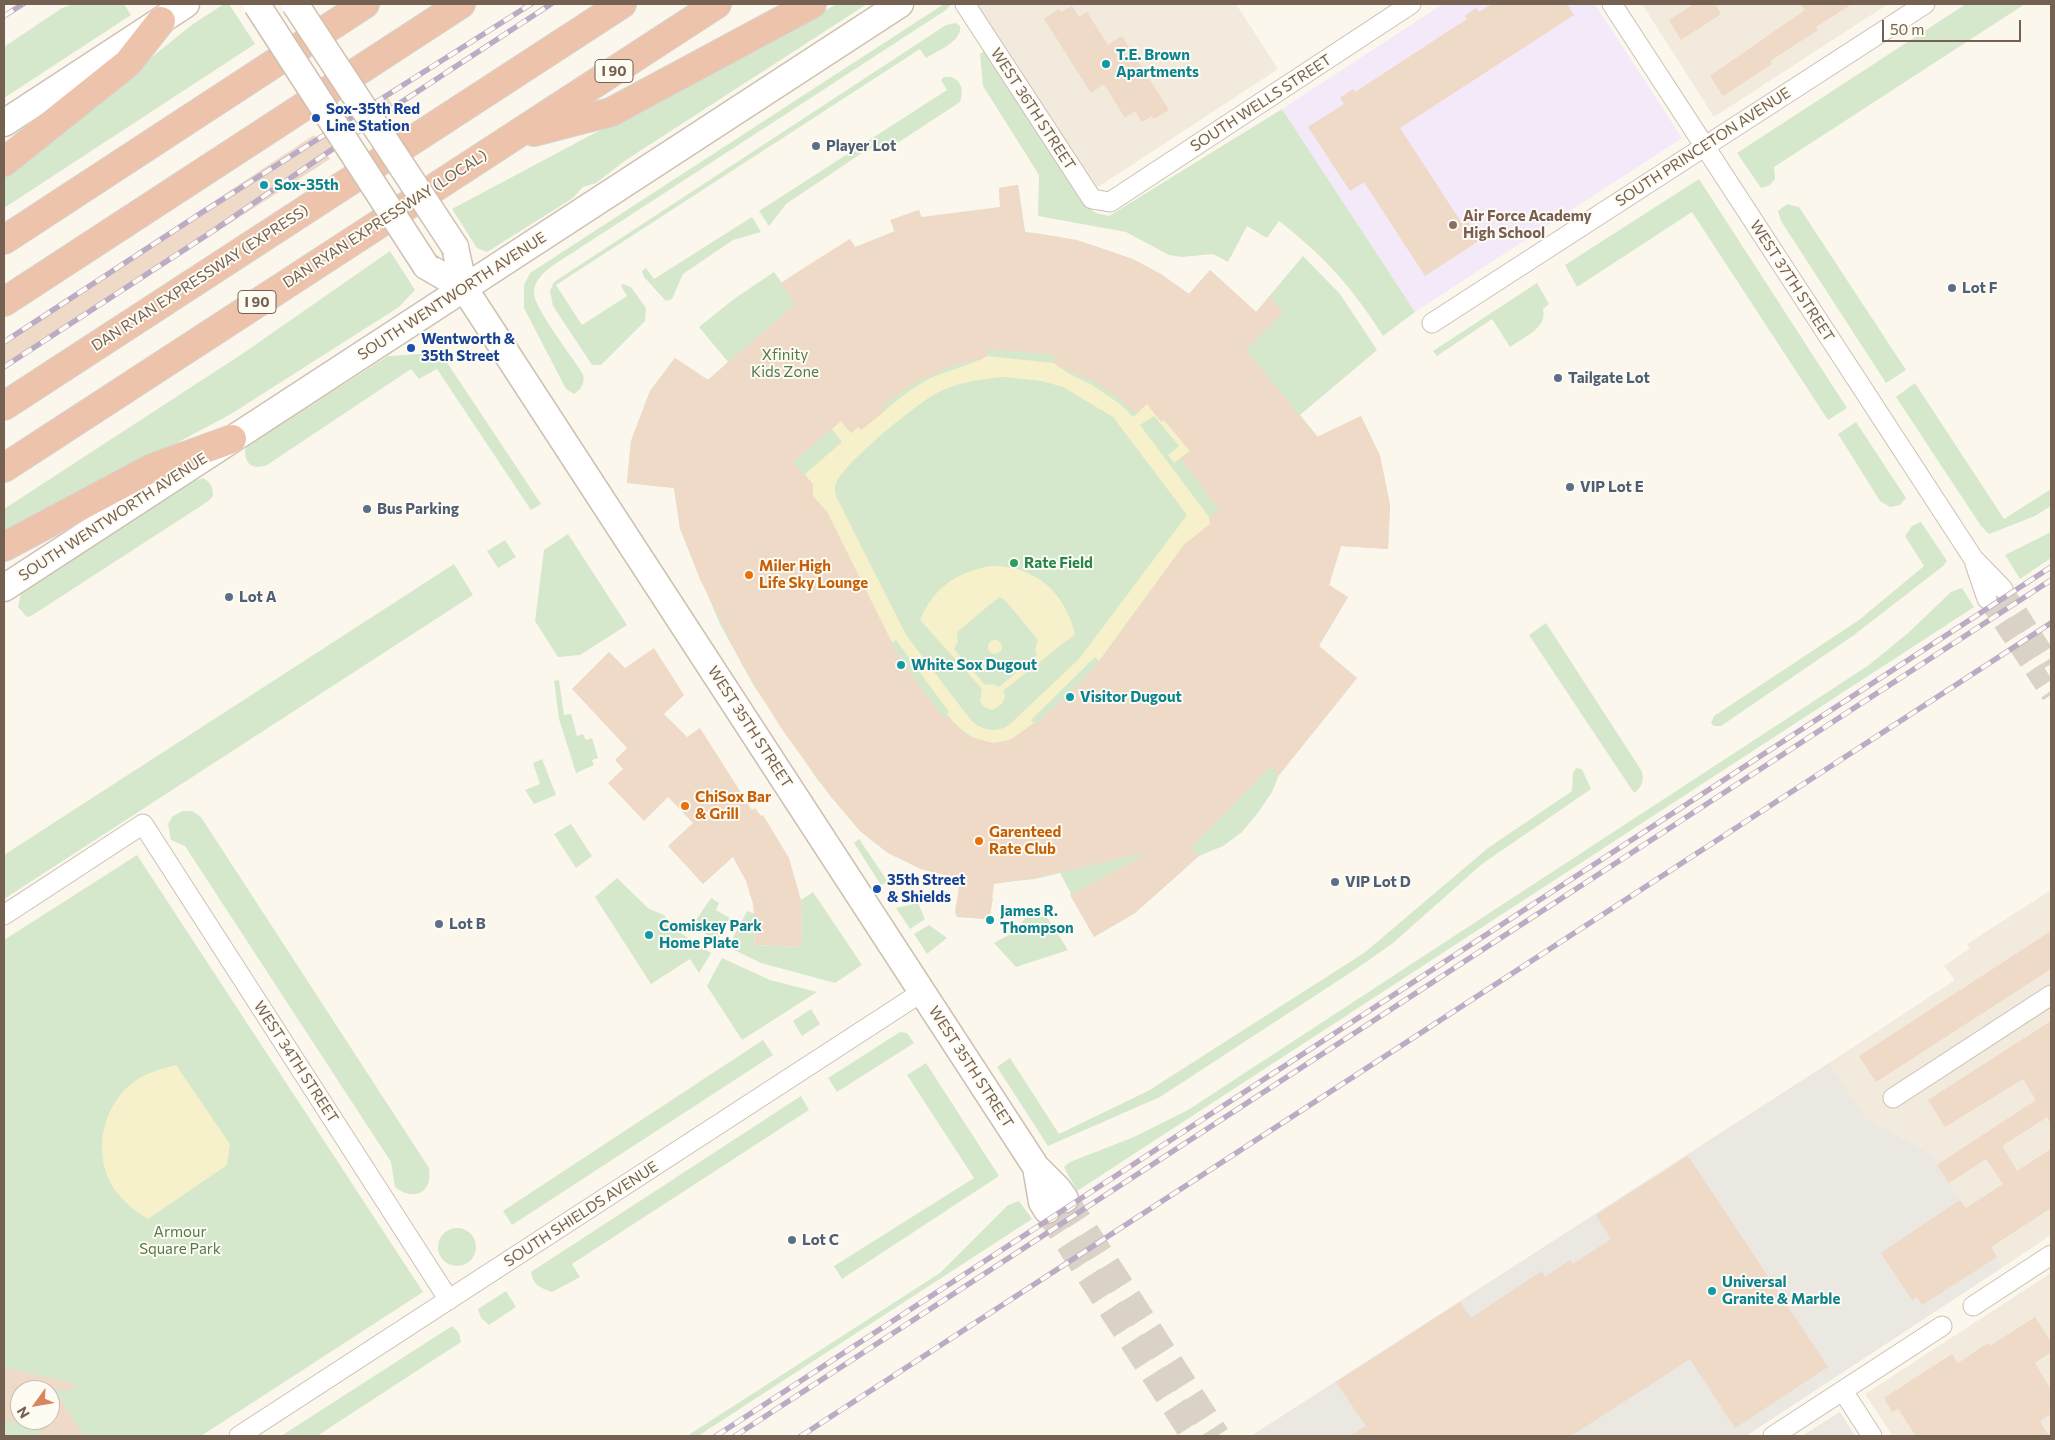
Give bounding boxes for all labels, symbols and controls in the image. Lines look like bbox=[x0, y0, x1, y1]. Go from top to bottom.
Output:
scale bar bbox=[1885, 10, 2024, 42]
text: 50 m bbox=[1890, 20, 1924, 38]
street label: WEST 36TH STREET bbox=[987, 45, 1079, 173]
place label: T.E. Brown Apartments bbox=[1116, 46, 1199, 81]
street label: SOUTH WELLS STREET bbox=[1187, 51, 1335, 155]
marker: T.E. Brown Apartments bbox=[1100, 58, 1112, 70]
road number: I 90 bbox=[595, 59, 633, 82]
street label: SOUTH PRINCETON AVENUE bbox=[1612, 84, 1794, 210]
place label: Sox-35th Red Line Station bbox=[326, 100, 420, 135]
marker: Sox-35th Red Line Station bbox=[310, 112, 322, 124]
place label: Player Lot bbox=[826, 137, 896, 155]
marker: Player Lot bbox=[810, 140, 822, 152]
street label: DAN RYAN EXPRESSWAY (LOCAL) bbox=[280, 146, 490, 292]
place label: Sox-35th bbox=[274, 176, 339, 194]
marker: Sox-35th bbox=[258, 179, 270, 191]
street label: DAN RYAN EXPRESSWAY (EXPRESS) bbox=[88, 201, 312, 355]
place label: Air Force Academy High School bbox=[1463, 207, 1592, 242]
street label: WEST 37TH STREET bbox=[1746, 217, 1838, 345]
marker: Air Force Academy High School bbox=[1447, 219, 1459, 231]
street label: SOUTH WENTWORTH AVENUE bbox=[354, 228, 550, 364]
place label: Lot F bbox=[1962, 279, 1997, 297]
marker: Lot F bbox=[1946, 282, 1958, 294]
road number: I 90 bbox=[238, 290, 276, 314]
place label: Wentworth & 35th Street bbox=[421, 330, 515, 365]
marker: Wentworth & 35th Street bbox=[405, 342, 417, 354]
park label: Xfinity Kids Zone bbox=[751, 346, 819, 381]
place label: Tailgate Lot bbox=[1568, 369, 1650, 387]
marker: Tailgate Lot bbox=[1552, 372, 1564, 384]
street label: SOUTH WENTWORTH AVENUE bbox=[15, 449, 211, 585]
place label: VIP Lot E bbox=[1580, 478, 1644, 496]
marker: VIP Lot E bbox=[1564, 481, 1576, 493]
place label: Bus Parking bbox=[377, 500, 459, 518]
marker: Bus Parking bbox=[361, 503, 373, 515]
place label: Rate Field bbox=[1024, 554, 1093, 572]
place label: Miler High Life Sky Lounge bbox=[759, 557, 868, 592]
marker: Rate Field bbox=[1008, 557, 1020, 569]
marker: Miler High Life Sky Lounge bbox=[743, 569, 755, 581]
place label: Lot A bbox=[239, 588, 277, 606]
marker: Lot A bbox=[223, 591, 235, 603]
place label: White Sox Dugout bbox=[911, 656, 1037, 674]
marker: White Sox Dugout bbox=[895, 659, 907, 671]
street label: WEST 35TH STREET bbox=[704, 663, 796, 791]
place label: Visitor Dugout bbox=[1080, 688, 1182, 706]
marker: Visitor Dugout bbox=[1064, 691, 1076, 703]
place label: ChiSox Bar & Grill bbox=[695, 788, 771, 823]
marker: ChiSox Bar & Grill bbox=[679, 800, 691, 812]
place label: Garenteed Rate Club bbox=[989, 823, 1061, 858]
marker: Garenteed Rate Club bbox=[973, 835, 985, 847]
place label: 35th Street & Shields bbox=[887, 871, 966, 906]
place label: VIP Lot D bbox=[1345, 873, 1411, 891]
marker: VIP Lot D bbox=[1329, 876, 1341, 888]
marker: 35th Street & Shields bbox=[871, 883, 883, 895]
place label: James R. Thompson bbox=[1000, 902, 1074, 937]
marker: James R. Thompson bbox=[984, 914, 996, 926]
place label: Lot B bbox=[449, 915, 486, 933]
place label: Comiskey Park Home Plate bbox=[659, 917, 762, 952]
marker: Lot B bbox=[433, 918, 445, 930]
marker: Comiskey Park Home Plate bbox=[643, 929, 655, 941]
street label: WEST 34TH STREET bbox=[250, 998, 342, 1126]
street label: WEST 35TH STREET bbox=[925, 1003, 1017, 1131]
street label: SOUTH SHIELDS AVENUE bbox=[501, 1157, 661, 1271]
park label: Armour Square Park bbox=[139, 1223, 221, 1258]
place label: Lot C bbox=[802, 1231, 839, 1249]
marker: Lot C bbox=[786, 1234, 798, 1246]
place label: Universal Granite & Marble bbox=[1722, 1273, 1840, 1308]
marker: Universal Granite & Marble bbox=[1706, 1285, 1718, 1297]
north arrow bbox=[10, 1380, 60, 1430]
text: N bbox=[13, 1404, 33, 1422]

